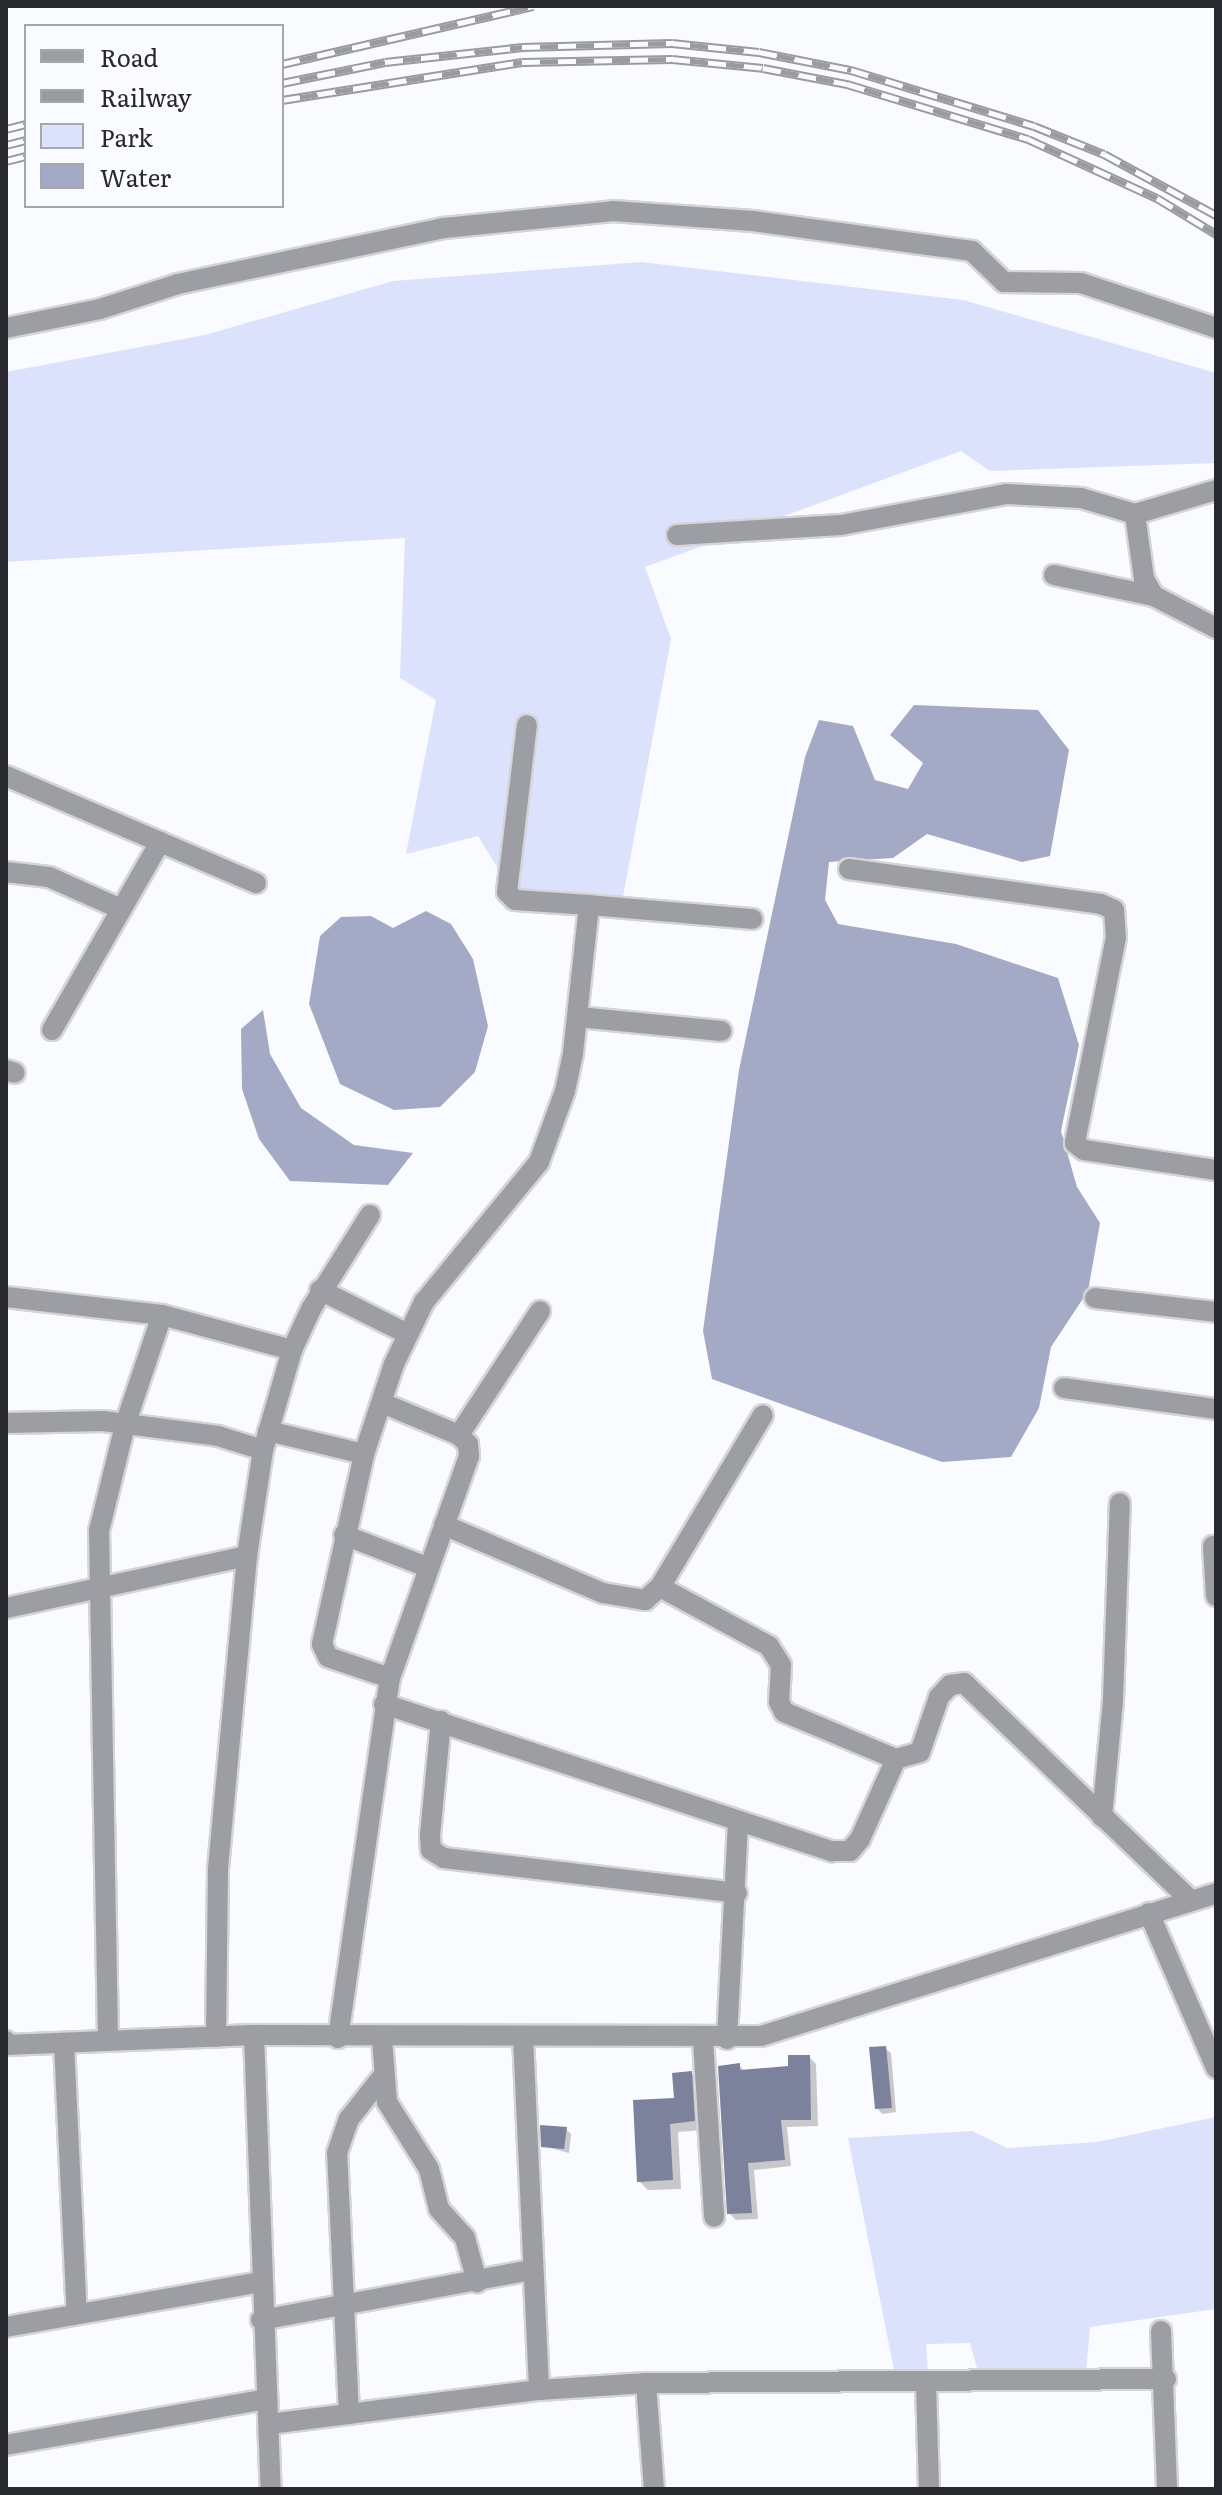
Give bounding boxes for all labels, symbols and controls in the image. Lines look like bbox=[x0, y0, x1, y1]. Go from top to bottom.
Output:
legend bbox=[24, 24, 284, 208]
text: Road bbox=[100, 39, 158, 74]
text: Railway bbox=[100, 79, 192, 114]
text: Park bbox=[100, 119, 153, 154]
text: Water bbox=[100, 159, 171, 194]

